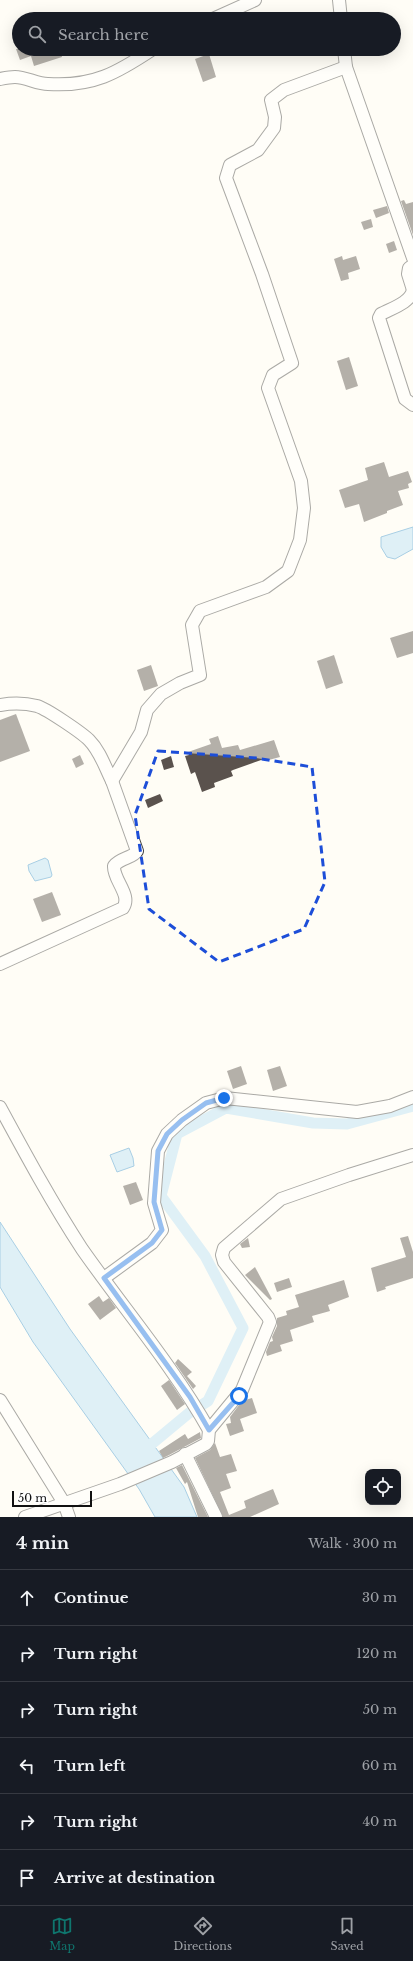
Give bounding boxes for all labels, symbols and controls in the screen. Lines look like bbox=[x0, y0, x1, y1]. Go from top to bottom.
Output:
search box bbox=[12, 12, 401, 56]
icon: search bbox=[26, 23, 48, 45]
text: Search here bbox=[58, 25, 149, 44]
route end bbox=[215, 1089, 233, 1107]
route start bbox=[230, 1387, 248, 1405]
map controls bbox=[365, 1469, 401, 1505]
button: locate bbox=[365, 1469, 401, 1505]
scale bar bbox=[12, 1489, 92, 1508]
text: 50 m bbox=[18, 1491, 47, 1505]
text: 4 min bbox=[16, 1533, 69, 1554]
text: Walk · 300 m bbox=[308, 1535, 397, 1552]
icon: ahead bbox=[16, 1587, 38, 1609]
text: Continue bbox=[54, 1588, 129, 1607]
text: 30 m bbox=[362, 1589, 397, 1606]
icon: right bbox=[16, 1643, 38, 1665]
text: Turn right bbox=[54, 1644, 137, 1663]
text: 120 m bbox=[356, 1645, 397, 1662]
icon: right bbox=[16, 1699, 38, 1721]
text: Turn right bbox=[54, 1700, 137, 1719]
text: 50 m bbox=[363, 1701, 397, 1718]
icon: left bbox=[16, 1755, 38, 1777]
text: Turn left bbox=[54, 1756, 125, 1775]
text: 60 m bbox=[362, 1757, 397, 1774]
icon: right bbox=[16, 1811, 38, 1833]
text: Turn right bbox=[54, 1812, 137, 1831]
text: 40 m bbox=[362, 1813, 397, 1830]
icon: arrive bbox=[16, 1867, 38, 1889]
text: Arrive at destination bbox=[54, 1868, 215, 1887]
tab: Map bbox=[49, 1915, 75, 1953]
tab: Directions bbox=[173, 1915, 232, 1953]
tab: Saved bbox=[331, 1915, 364, 1953]

